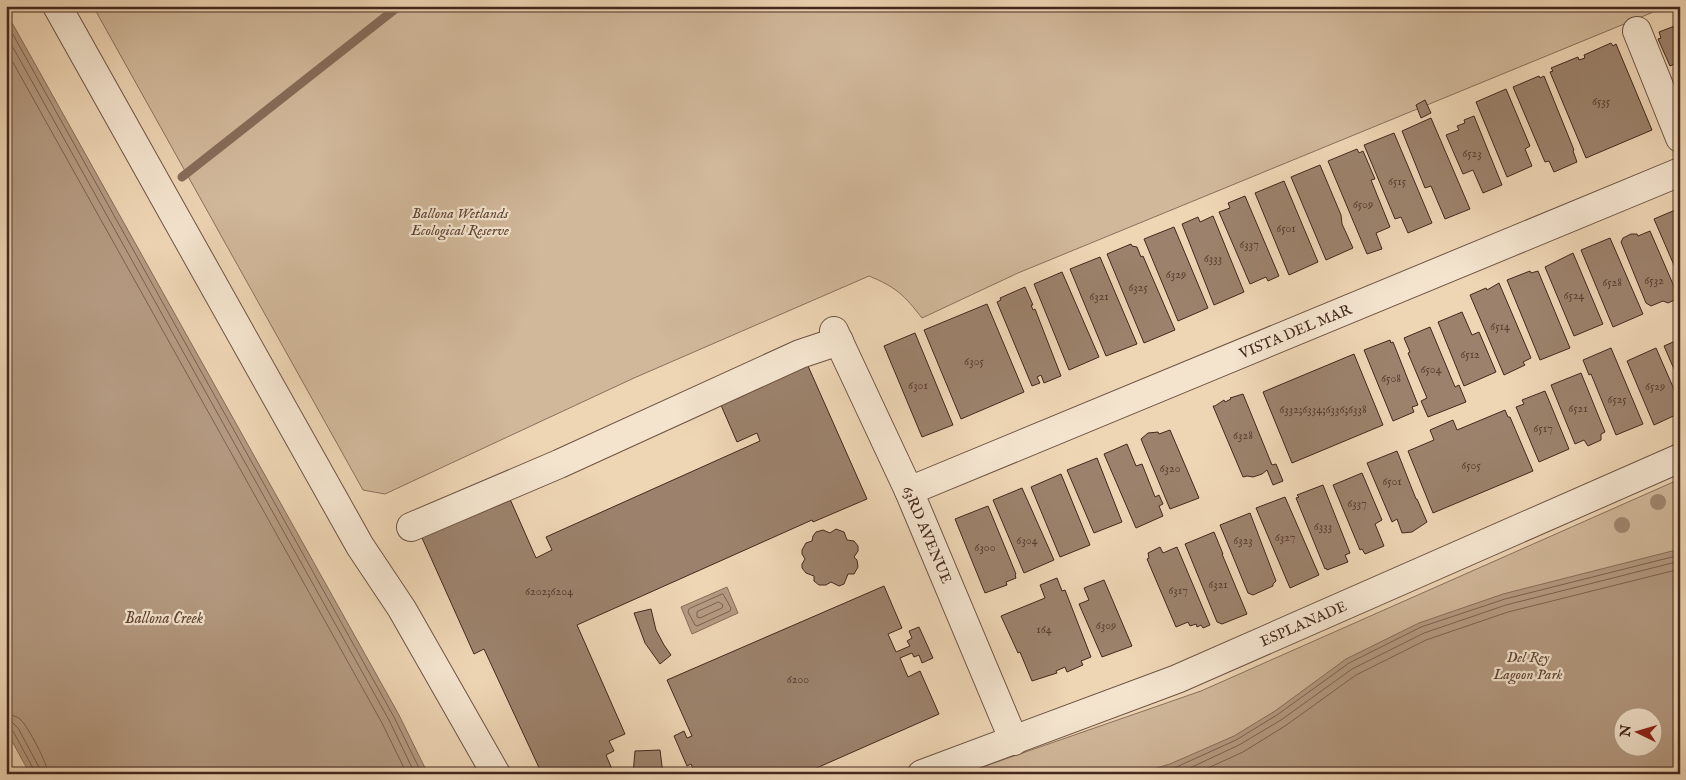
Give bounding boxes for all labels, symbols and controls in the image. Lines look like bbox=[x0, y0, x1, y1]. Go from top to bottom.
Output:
house number: 6535 bbox=[1592, 94, 1611, 109]
house number: 6523 bbox=[1462, 146, 1482, 161]
house number: 6515 bbox=[1388, 174, 1407, 189]
house number: 6509 bbox=[1353, 197, 1373, 212]
park label: Ballona Wetlands Ecological Reserve bbox=[410, 204, 509, 241]
house number: 6501 bbox=[1276, 221, 1296, 236]
house number: 6337 bbox=[1239, 237, 1259, 252]
house number: 6333 bbox=[1204, 251, 1222, 266]
house number: 6329 bbox=[1166, 267, 1186, 282]
house number: 6532 bbox=[1644, 273, 1664, 288]
house number: 6528 bbox=[1602, 275, 1622, 290]
house number: 6325 bbox=[1128, 280, 1148, 295]
house number: 6524 bbox=[1564, 288, 1585, 303]
house number: 6321 bbox=[1089, 289, 1109, 304]
street label: VISTA DEL MAR bbox=[1236, 300, 1355, 364]
house number: 6514 bbox=[1490, 319, 1510, 334]
house number: 6512 bbox=[1460, 347, 1480, 362]
house number: 6305 bbox=[964, 354, 985, 369]
house number: 6504 bbox=[1420, 362, 1442, 377]
house number: 6508 bbox=[1381, 371, 1401, 386]
house number: 6301 bbox=[908, 378, 928, 393]
house number: 6529 bbox=[1645, 379, 1665, 394]
house number: 6525 bbox=[1607, 392, 1627, 407]
house number: 6521 bbox=[1568, 401, 1588, 416]
house number: 6332;6334;6336;6338 bbox=[1279, 402, 1367, 417]
house number: 6517 bbox=[1533, 421, 1553, 436]
house number: 6328 bbox=[1233, 428, 1253, 443]
house number: 6505 bbox=[1461, 458, 1481, 473]
house number: 6320 bbox=[1159, 461, 1181, 476]
house number: 6501 bbox=[1382, 474, 1402, 489]
street label: 63RD AVENUE bbox=[898, 483, 956, 587]
house number: 6337 bbox=[1347, 496, 1367, 511]
house number: 6333 bbox=[1314, 519, 1332, 534]
house number: 6327 bbox=[1275, 530, 1295, 545]
house number: 6304 bbox=[1016, 533, 1038, 548]
house number: 6323 bbox=[1233, 533, 1253, 548]
house number: 6300 bbox=[974, 540, 996, 555]
house number: 6321 bbox=[1208, 577, 1228, 592]
house number: 6317 bbox=[1168, 583, 1188, 598]
house number: 6202;6204 bbox=[525, 584, 573, 599]
street label: ESPLANADE bbox=[1257, 597, 1350, 651]
water label: Ballona Creek bbox=[125, 609, 204, 629]
house number: 6309 bbox=[1096, 618, 1116, 633]
house number: 164 bbox=[1036, 622, 1052, 637]
park label: Del Rey Lagoon Park bbox=[1492, 648, 1563, 685]
house number: 6200 bbox=[787, 672, 809, 687]
north arrow bbox=[1614, 708, 1664, 758]
text: N bbox=[1616, 724, 1636, 739]

